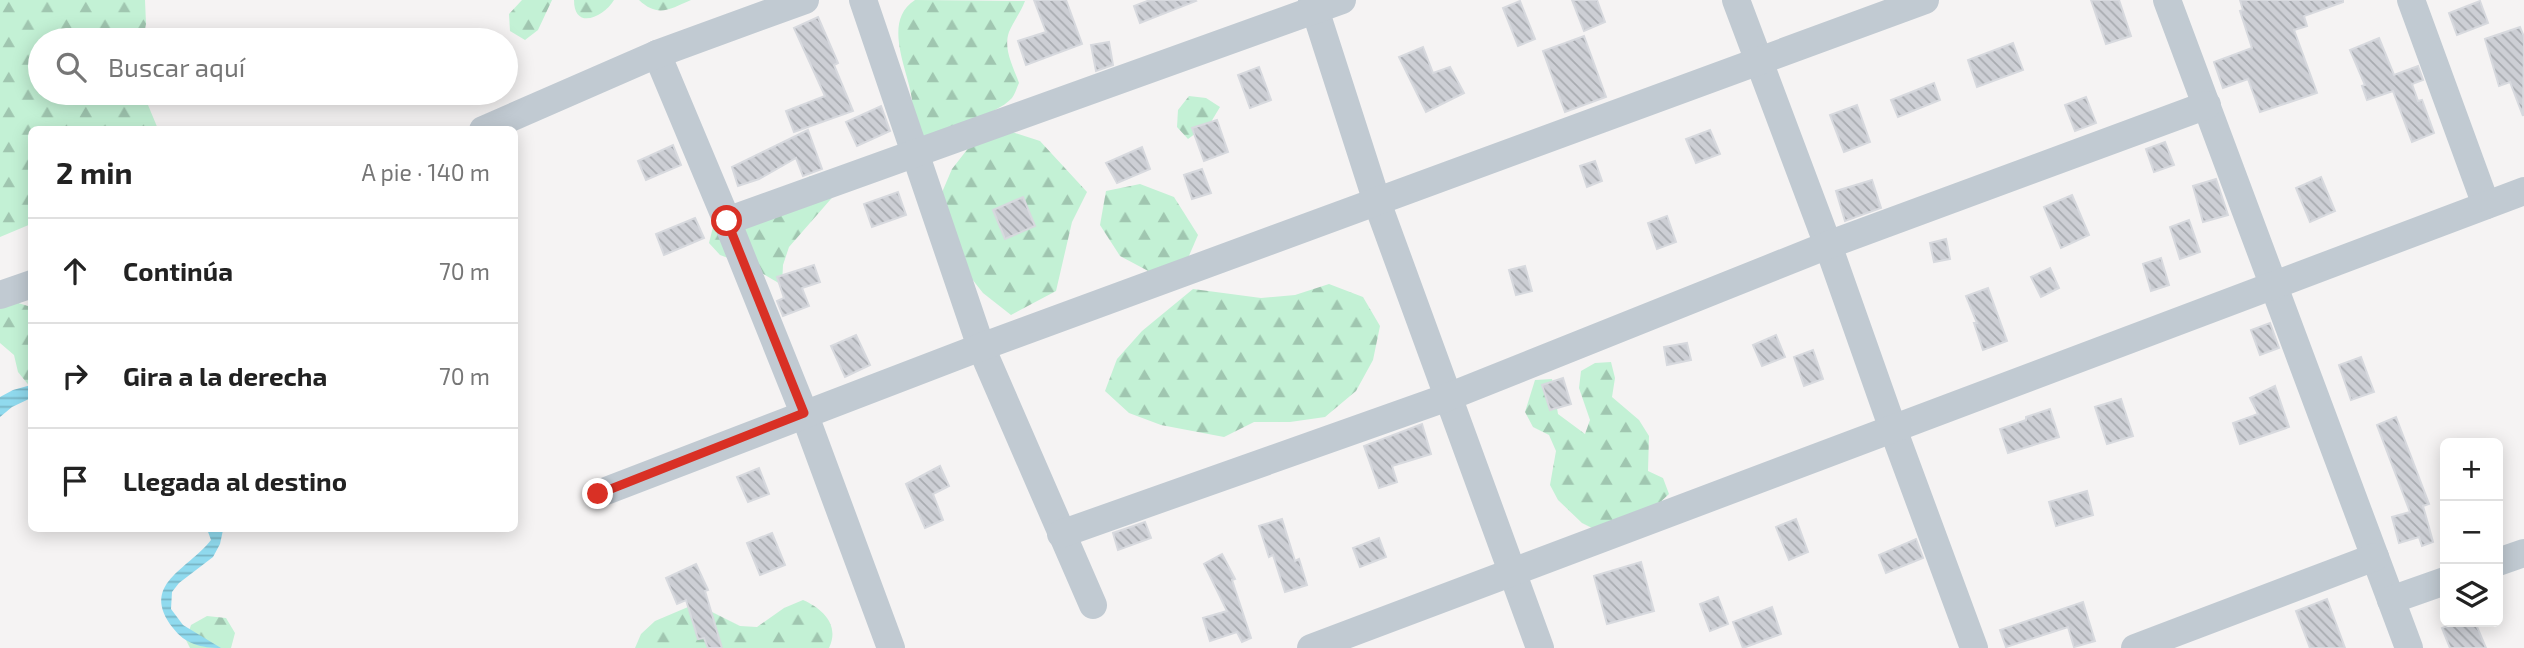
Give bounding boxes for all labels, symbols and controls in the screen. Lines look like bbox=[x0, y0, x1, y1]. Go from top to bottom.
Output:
search box bbox=[28, 28, 518, 105]
icon: search bbox=[52, 48, 90, 86]
text: Buscar aquí bbox=[108, 51, 245, 82]
text: 2 min bbox=[56, 154, 133, 190]
text: A pie · 140 m bbox=[362, 158, 490, 186]
route start bbox=[711, 205, 742, 236]
icon: ahead bbox=[56, 252, 94, 290]
text: Continúa bbox=[123, 255, 233, 286]
text: 70 m bbox=[439, 257, 490, 285]
icon: right bbox=[56, 357, 94, 395]
text: Gira a la derecha bbox=[123, 360, 327, 391]
text: 70 m bbox=[439, 362, 490, 390]
map controls bbox=[2440, 438, 2503, 627]
button: + bbox=[2440, 438, 2503, 501]
icon: arrive bbox=[56, 462, 94, 500]
text: Llegada al destino bbox=[123, 465, 347, 496]
route end bbox=[582, 478, 613, 509]
button: − bbox=[2440, 501, 2503, 564]
button: layers bbox=[2440, 564, 2503, 627]

